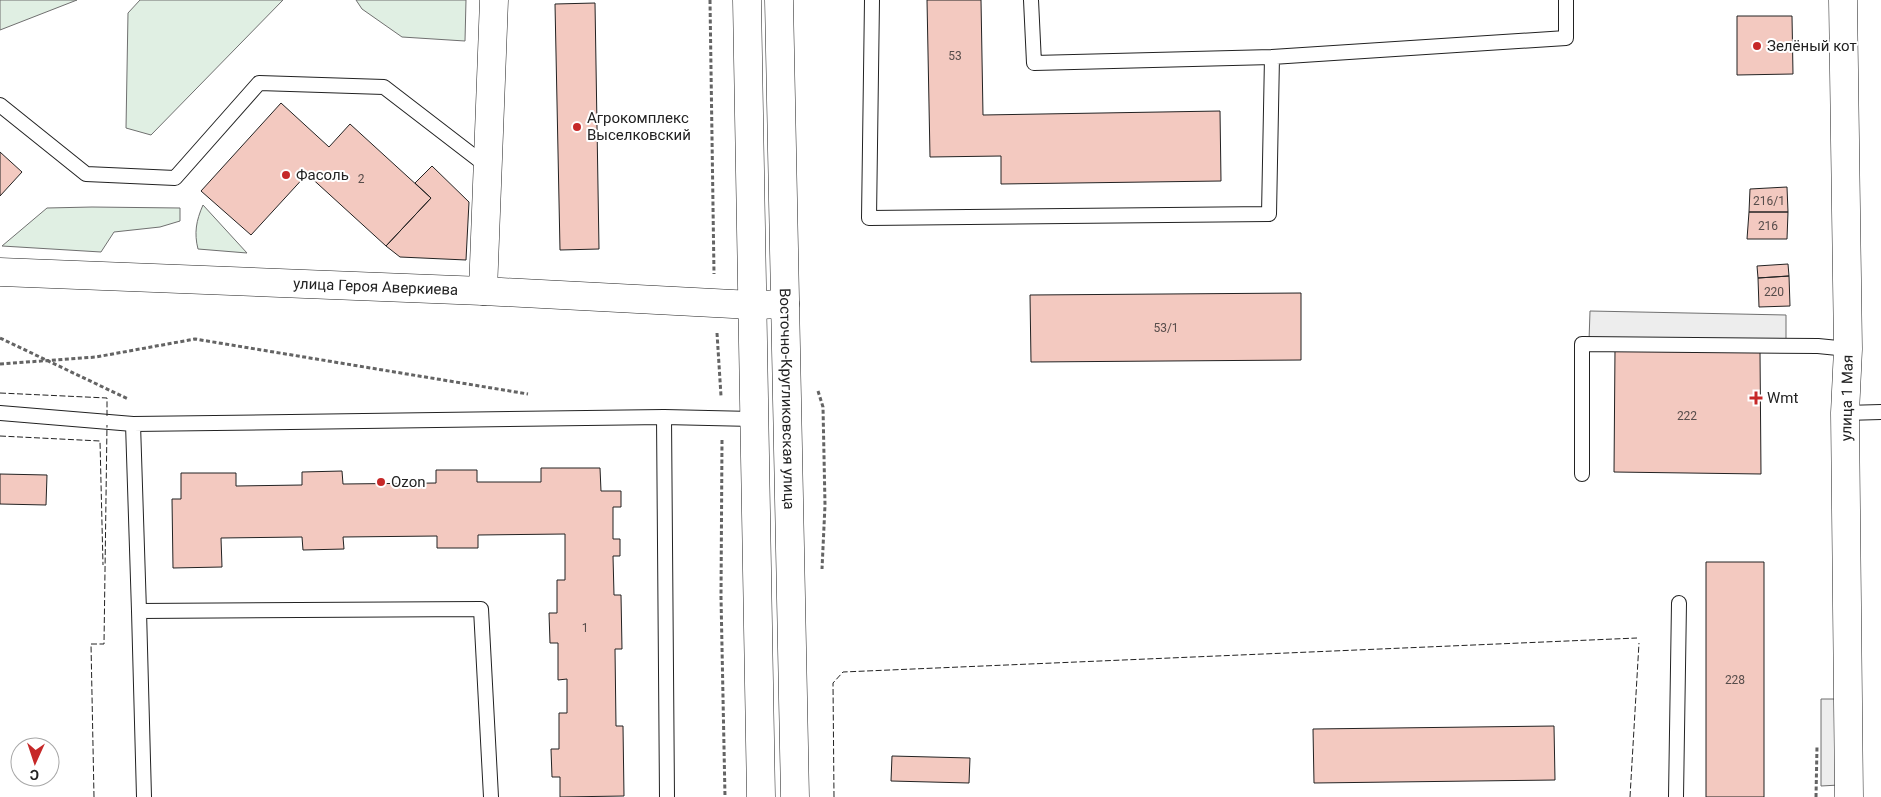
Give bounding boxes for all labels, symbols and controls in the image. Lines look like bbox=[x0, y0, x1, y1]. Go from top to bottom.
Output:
place label: Зелёный кот bbox=[1767, 37, 1857, 55]
marker: Зелёный кот bbox=[1751, 40, 1763, 52]
house number: 53 bbox=[948, 49, 962, 63]
place label: Агрокомплекс Выселковский bbox=[587, 109, 691, 144]
marker: Агрокомплекс Выселковский bbox=[571, 121, 583, 133]
place label: Фасоль bbox=[296, 166, 349, 184]
marker: Фасоль bbox=[280, 169, 292, 181]
house number: 2 bbox=[358, 172, 365, 186]
house number: 216/1 bbox=[1753, 194, 1785, 208]
house number: 216 bbox=[1758, 219, 1778, 233]
street label: улица Героя Аверкиева bbox=[293, 275, 459, 299]
house number: 220 bbox=[1764, 285, 1784, 299]
street label: Восточно-Кругликовская улица bbox=[776, 288, 798, 510]
house number: 53/1 bbox=[1153, 321, 1179, 335]
street label: улица 1 Мая bbox=[1837, 355, 1857, 441]
place label: Wmt bbox=[1767, 389, 1798, 407]
marker: Wmt bbox=[1749, 391, 1763, 405]
house number: 222 bbox=[1677, 409, 1697, 423]
place label: Ozon bbox=[391, 473, 425, 491]
marker: Ozon bbox=[375, 476, 387, 488]
house number: 1 bbox=[582, 621, 588, 635]
house number: 228 bbox=[1725, 673, 1745, 687]
north arrow bbox=[10, 737, 60, 787]
text: С bbox=[29, 767, 39, 783]

